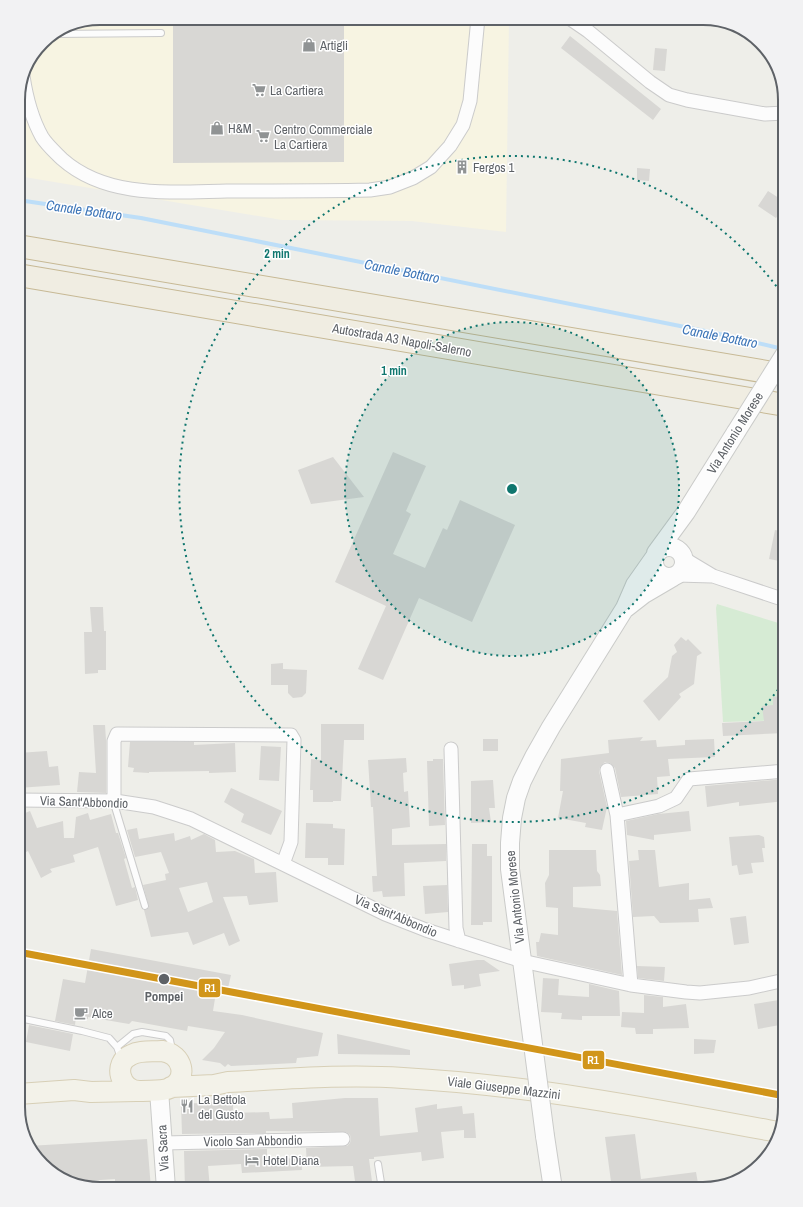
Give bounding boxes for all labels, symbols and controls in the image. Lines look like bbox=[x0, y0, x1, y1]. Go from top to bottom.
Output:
shop icon: Artigli bbox=[301, 37, 317, 53]
place label: Artigli bbox=[319, 37, 348, 54]
supermarket icon: La Cartiera bbox=[251, 82, 267, 98]
place label: La Cartiera bbox=[270, 82, 323, 99]
shop icon: H&M bbox=[209, 120, 225, 136]
place label: H&M bbox=[228, 120, 252, 137]
place label: Centro Commerciale La Cartiera bbox=[274, 121, 372, 153]
supermarket icon: Centro Commerciale La Cartiera bbox=[255, 128, 271, 144]
building icon: Fergos 1 bbox=[454, 159, 470, 175]
place label: Fergos 1 bbox=[473, 159, 515, 176]
water label: Canale Bottaro bbox=[45, 196, 123, 224]
text: 2 min bbox=[264, 246, 290, 262]
water label: Canale Bottaro bbox=[363, 255, 441, 287]
street label: Autostrada A3 Napoli-Salerno bbox=[330, 319, 473, 361]
water label: Canale Bottaro bbox=[681, 320, 759, 352]
text: 1 min bbox=[381, 363, 407, 379]
street label: Via Antonio Morese bbox=[703, 389, 767, 477]
centre of rings bbox=[505, 482, 519, 496]
street label: Via Sant'Abbondio bbox=[40, 792, 129, 812]
street label: Via Antonio Morese bbox=[502, 850, 528, 944]
street label: Via Sant'Abbondio bbox=[352, 891, 440, 941]
marker: Pompei bbox=[157, 972, 171, 986]
line badge: R1 bbox=[198, 978, 221, 998]
text: R1 bbox=[204, 981, 216, 995]
place label: Pompei bbox=[145, 988, 183, 1005]
cafe icon: Alce bbox=[73, 1005, 89, 1021]
place label: Alce bbox=[91, 1005, 113, 1022]
line badge: R1 bbox=[582, 1050, 605, 1070]
text: R1 bbox=[587, 1053, 599, 1067]
street label: Viale Giuseppe Mazzini bbox=[447, 1073, 561, 1103]
place label: La Bettola del Gusto bbox=[198, 1091, 246, 1123]
restaurant icon: La Bettola del Gusto bbox=[179, 1098, 195, 1114]
street label: Via Sacra bbox=[153, 1124, 173, 1172]
street label: Vicolo San Abbondio bbox=[203, 1132, 303, 1150]
hotel icon: Hotel Diana bbox=[244, 1152, 260, 1168]
place label: Hotel Diana bbox=[263, 1152, 319, 1169]

